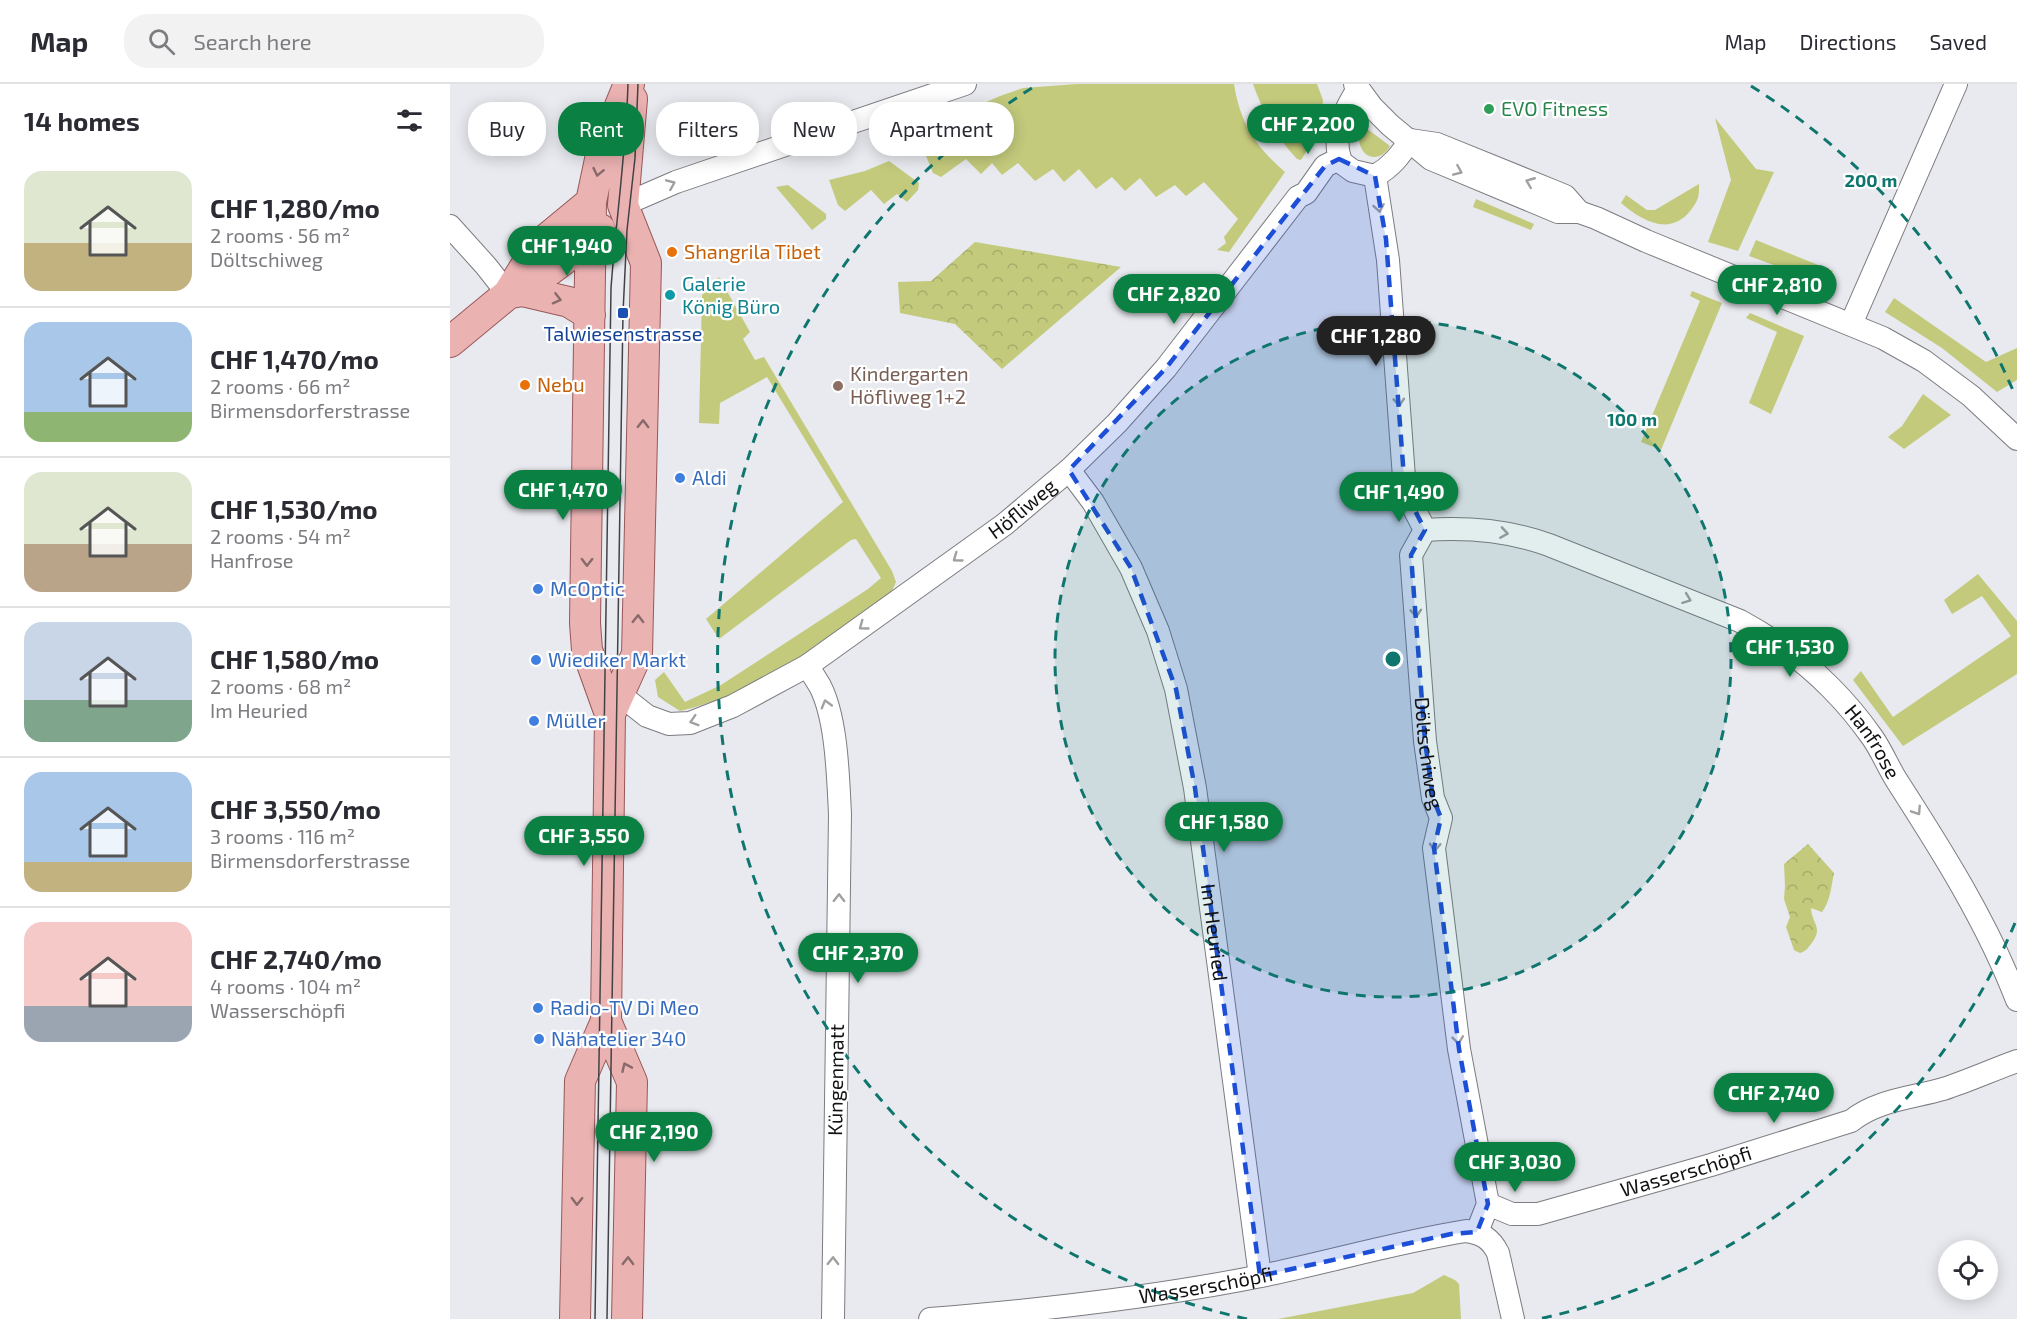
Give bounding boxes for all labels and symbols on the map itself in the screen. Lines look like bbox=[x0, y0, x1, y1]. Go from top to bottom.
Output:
place label: EVO Fitness bbox=[1501, 96, 1608, 120]
marker: EVO Fitness bbox=[1482, 102, 1496, 116]
pin: CHF 2,200 bbox=[1239, 104, 1377, 155]
one-way arrow bbox=[1452, 164, 1463, 176]
one-way arrow bbox=[592, 167, 605, 177]
text: 200 m bbox=[1845, 169, 1897, 191]
one-way arrow bbox=[1526, 177, 1537, 189]
one-way arrow bbox=[665, 179, 676, 191]
one-way arrow bbox=[1372, 203, 1385, 213]
pin: CHF 1,940 bbox=[498, 226, 636, 277]
place label: Shangrila Tibet bbox=[684, 239, 821, 263]
marker: Shangrila Tibet bbox=[665, 245, 679, 259]
pin: CHF 2,810 bbox=[1708, 265, 1846, 316]
place label: Galerie König Büro bbox=[682, 271, 780, 318]
pin: CHF 2,820 bbox=[1105, 274, 1243, 325]
marker: Galerie König Büro bbox=[663, 288, 677, 302]
one-way arrow bbox=[552, 292, 562, 305]
marker: Talwiesenstrasse bbox=[616, 306, 630, 320]
pin: CHF 1,280 bbox=[1307, 316, 1445, 367]
place label: Talwiesenstrasse bbox=[544, 321, 702, 345]
place label: Kindergarten Höfliweg 1+2 bbox=[850, 361, 969, 408]
place label: Nebu bbox=[537, 372, 585, 396]
marker: Nebu bbox=[518, 378, 532, 392]
marker: Kindergarten Höfliweg 1+2 bbox=[831, 379, 845, 393]
one-way arrow bbox=[1392, 398, 1405, 407]
text: 100 m bbox=[1607, 408, 1657, 430]
one-way arrow bbox=[636, 420, 649, 429]
place label: Aldi bbox=[692, 465, 727, 489]
pin: CHF 1,470 bbox=[494, 470, 632, 521]
marker: Aldi bbox=[673, 471, 687, 485]
pin: CHF 1,490 bbox=[1330, 472, 1468, 523]
street label: Höfliweg bbox=[983, 473, 1061, 543]
one-way arrow bbox=[1500, 526, 1509, 538]
one-way arrow bbox=[952, 551, 963, 562]
one-way arrow bbox=[580, 558, 593, 567]
place label: McOptic bbox=[550, 576, 625, 600]
marker: McOptic bbox=[531, 582, 545, 596]
one-way arrow bbox=[1681, 592, 1692, 604]
one-way arrow bbox=[1409, 609, 1422, 618]
one-way arrow bbox=[632, 615, 644, 624]
one-way arrow bbox=[859, 619, 870, 630]
pin: CHF 1,530 bbox=[1721, 627, 1859, 678]
place label: Wiediker Markt bbox=[548, 647, 686, 671]
centre of rings bbox=[1383, 649, 1403, 669]
marker: Wiediker Markt bbox=[529, 653, 543, 667]
street label: Döltschiweg bbox=[1411, 696, 1449, 813]
one-way arrow bbox=[821, 699, 833, 710]
street label: Hanfrose bbox=[1840, 699, 1906, 782]
place label: Müller bbox=[546, 708, 606, 732]
one-way arrow bbox=[689, 713, 700, 726]
marker: Müller bbox=[527, 714, 541, 728]
pin: CHF 1,580 bbox=[1155, 802, 1293, 853]
one-way arrow bbox=[1910, 804, 1921, 815]
pin: CHF 3,550 bbox=[515, 816, 653, 867]
one-way arrow bbox=[1429, 842, 1442, 851]
street label: Im Heuried bbox=[1197, 882, 1234, 983]
one-way arrow bbox=[833, 893, 845, 902]
pin: CHF 2,370 bbox=[789, 933, 927, 984]
place label: Radio-TV Di Meo bbox=[550, 995, 699, 1019]
marker: Radio-TV Di Meo bbox=[531, 1001, 545, 1015]
street label: Küngenmatt bbox=[822, 1023, 848, 1136]
place label: Nähatelier 340 bbox=[551, 1026, 686, 1050]
marker: Nähatelier 340 bbox=[532, 1032, 546, 1046]
one-way arrow bbox=[1452, 1035, 1464, 1045]
one-way arrow bbox=[621, 1062, 633, 1073]
pin: CHF 2,740 bbox=[1705, 1073, 1843, 1124]
pin: CHF 2,190 bbox=[585, 1112, 723, 1163]
street label: Wasserschöpfi bbox=[1617, 1140, 1754, 1201]
pin: CHF 3,030 bbox=[1446, 1142, 1584, 1193]
one-way arrow bbox=[571, 1196, 584, 1205]
one-way arrow bbox=[622, 1256, 634, 1265]
one-way arrow bbox=[827, 1256, 840, 1265]
street label: Wasserschöpfi bbox=[1137, 1261, 1275, 1308]

